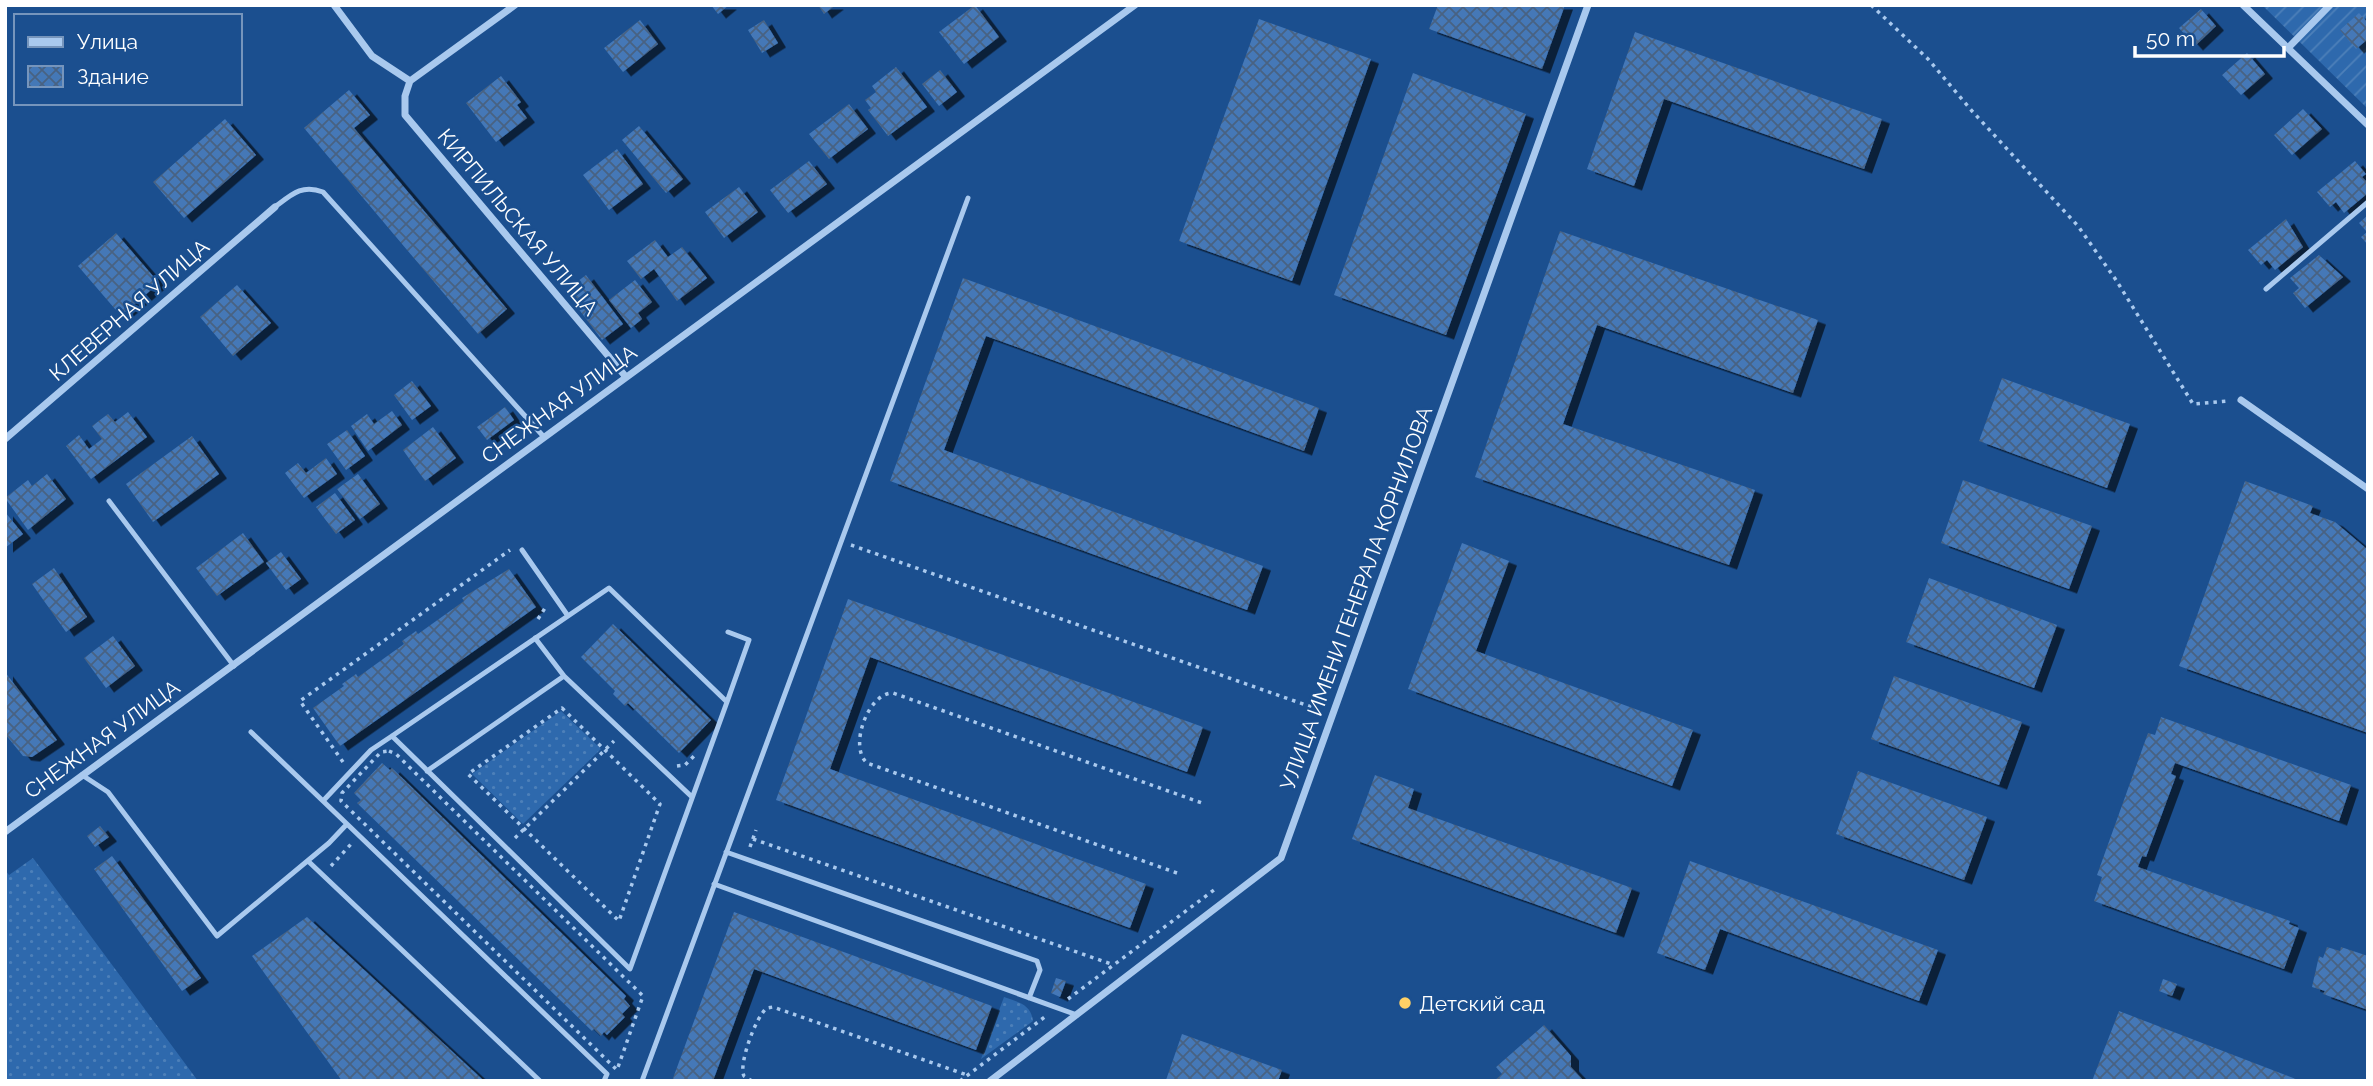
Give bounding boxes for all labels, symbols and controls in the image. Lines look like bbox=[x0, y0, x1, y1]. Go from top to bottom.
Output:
legend bbox=[14, 14, 242, 105]
scale bar bbox=[2135, 14, 2284, 58]
text: 50 m bbox=[2146, 26, 2195, 51]
text: Улица bbox=[77, 29, 138, 54]
text: Здание bbox=[77, 64, 149, 89]
street label: КИРПИЛЬСКАЯ УЛИЦА bbox=[433, 124, 603, 320]
street label: КЛЕВЕРНАЯ УЛИЦА bbox=[44, 234, 214, 386]
street label: СНЕЖНАЯ УЛИЦА bbox=[477, 339, 641, 469]
street label: УЛИЦА ИМЕНИ ГЕНЕРАЛА КОРНИЛОВА bbox=[1275, 403, 1437, 793]
street label: СНЕЖНАЯ УЛИЦА bbox=[20, 674, 184, 804]
place label: Детский сад bbox=[1419, 991, 1545, 1016]
marker: Детский сад bbox=[1397, 995, 1413, 1011]

